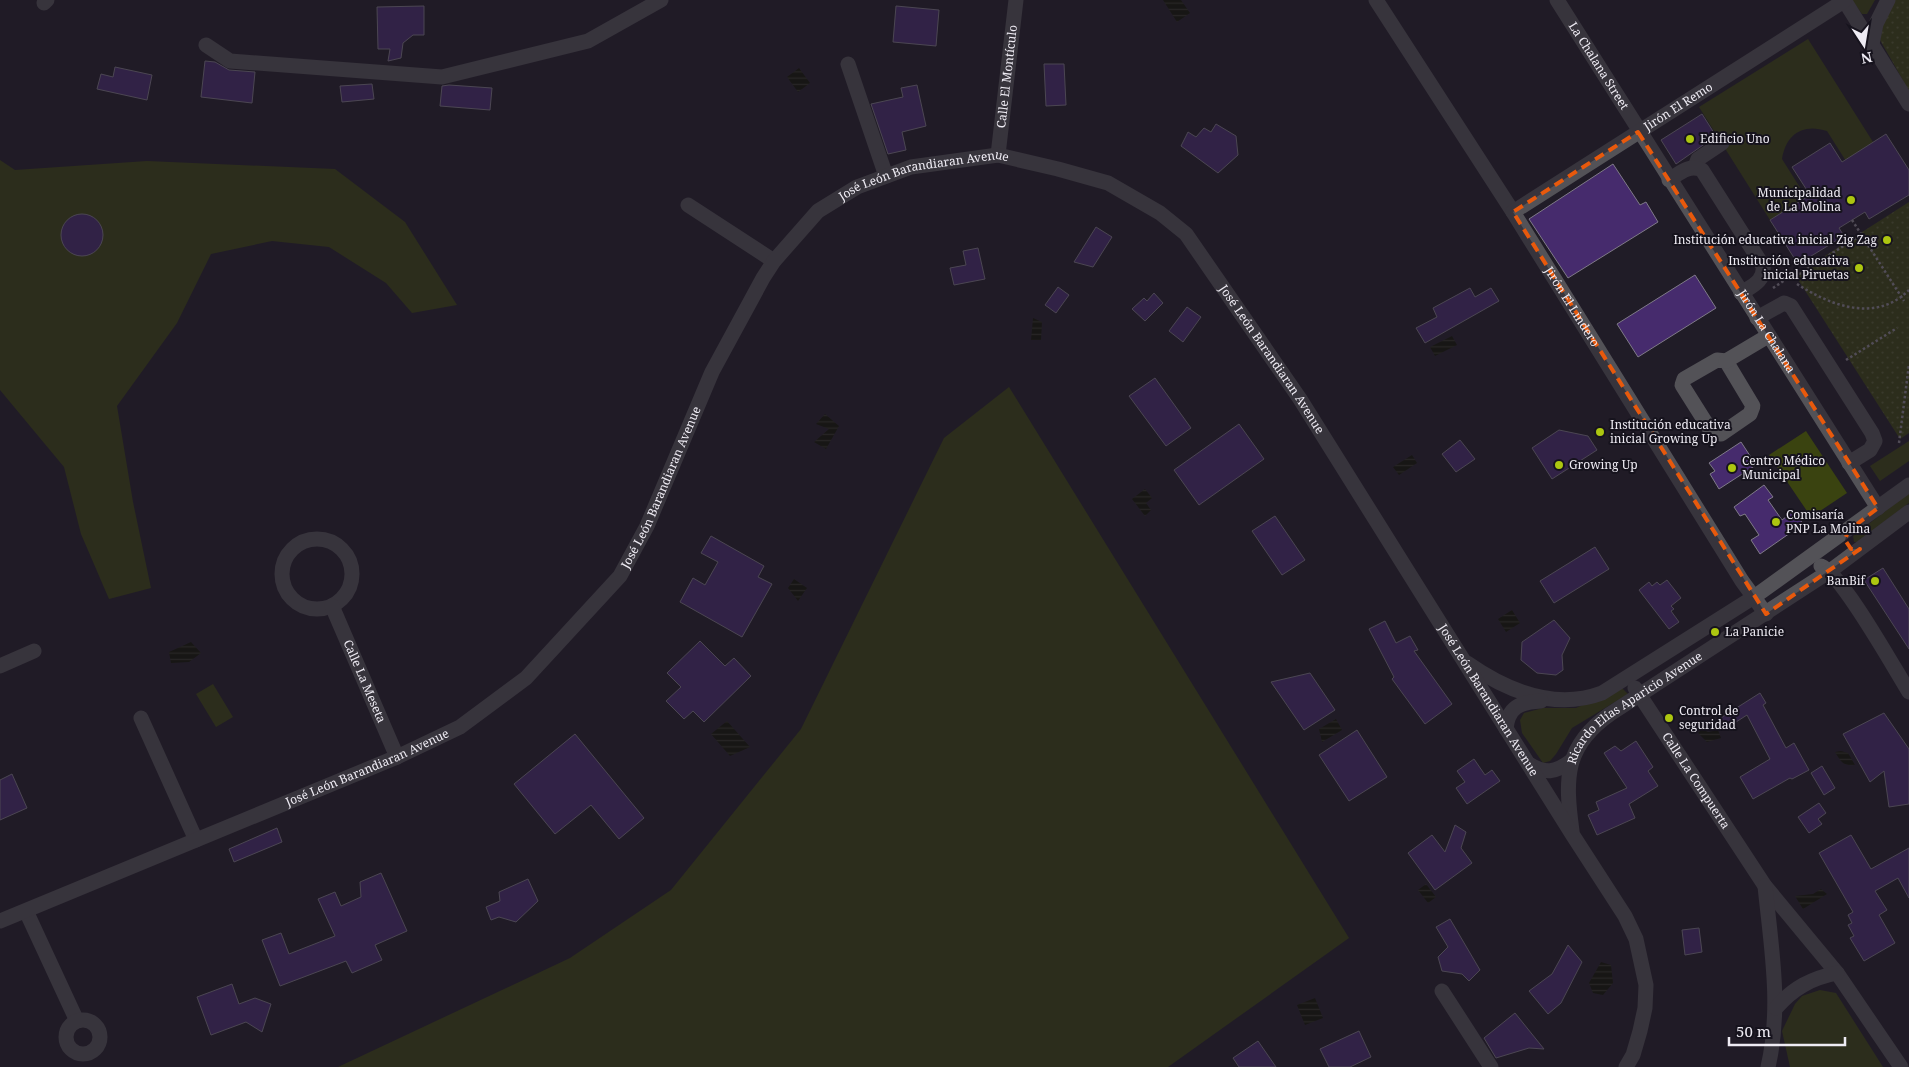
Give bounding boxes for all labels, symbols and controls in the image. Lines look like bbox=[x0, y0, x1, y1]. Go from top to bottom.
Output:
street label: La Chalana Street bbox=[1565, 19, 1633, 113]
north arrow bbox=[1839, 20, 1889, 70]
street label: Calle El Montículo bbox=[992, 24, 1021, 129]
text: N bbox=[1859, 48, 1874, 69]
street label: Jirón El Remo bbox=[1639, 78, 1716, 135]
place label: Edificio Uno bbox=[1700, 130, 1770, 147]
marker: Edificio Uno bbox=[1684, 133, 1696, 145]
street label: José León Barandiaran Avenue bbox=[834, 146, 1011, 205]
place label: Municipalidad de La Molina bbox=[1758, 184, 1842, 215]
marker: Municipalidad de La Molina bbox=[1845, 194, 1857, 206]
place label: Institución educativa inicial Zig Zag bbox=[1673, 231, 1878, 248]
marker: Institución educativa inicial Zig Zag bbox=[1881, 234, 1893, 246]
place label: Institución educativa inicial Piruetas bbox=[1728, 252, 1849, 283]
street label: Jirón El Lindero bbox=[1540, 262, 1604, 350]
marker: Institución educativa inicial Piruetas bbox=[1853, 262, 1865, 274]
street label: José León Barandiaran Avenue bbox=[1215, 280, 1329, 437]
street label: Jirón La Chalana bbox=[1734, 285, 1800, 376]
street label: José León Barandiaran Avenue bbox=[616, 403, 705, 572]
place label: Institución educativa inicial Growing Up bbox=[1610, 416, 1731, 447]
marker: Institución educativa inicial Growing Up bbox=[1594, 426, 1606, 438]
place label: Centro Médico Municipal bbox=[1742, 452, 1825, 483]
place label: Growing Up bbox=[1569, 456, 1638, 473]
marker: Growing Up bbox=[1553, 459, 1565, 471]
marker: Centro Médico Municipal bbox=[1726, 462, 1738, 474]
place label: Comisaría PNP La Molina bbox=[1786, 506, 1871, 537]
marker: Comisaría PNP La Molina bbox=[1770, 516, 1782, 528]
place label: BanBif bbox=[1827, 572, 1867, 589]
marker: BanBif bbox=[1869, 575, 1881, 587]
street label: José León Barandiaran Avenue bbox=[1434, 620, 1543, 779]
place label: La Panicie bbox=[1725, 623, 1784, 640]
marker: La Panicie bbox=[1709, 626, 1721, 638]
street label: Calle La Meseta bbox=[339, 637, 390, 726]
street label: Ricardo Elías Aparicio Avenue bbox=[1563, 647, 1705, 766]
place label: Control de seguridad bbox=[1679, 702, 1738, 733]
marker: Control de seguridad bbox=[1663, 712, 1675, 724]
street label: José León Barandiaran Avenue bbox=[282, 725, 452, 811]
street label: Calle La Compuerta bbox=[1658, 729, 1734, 832]
scale bar bbox=[1729, 1014, 1845, 1046]
text: 50 m bbox=[1736, 1021, 1771, 1041]

